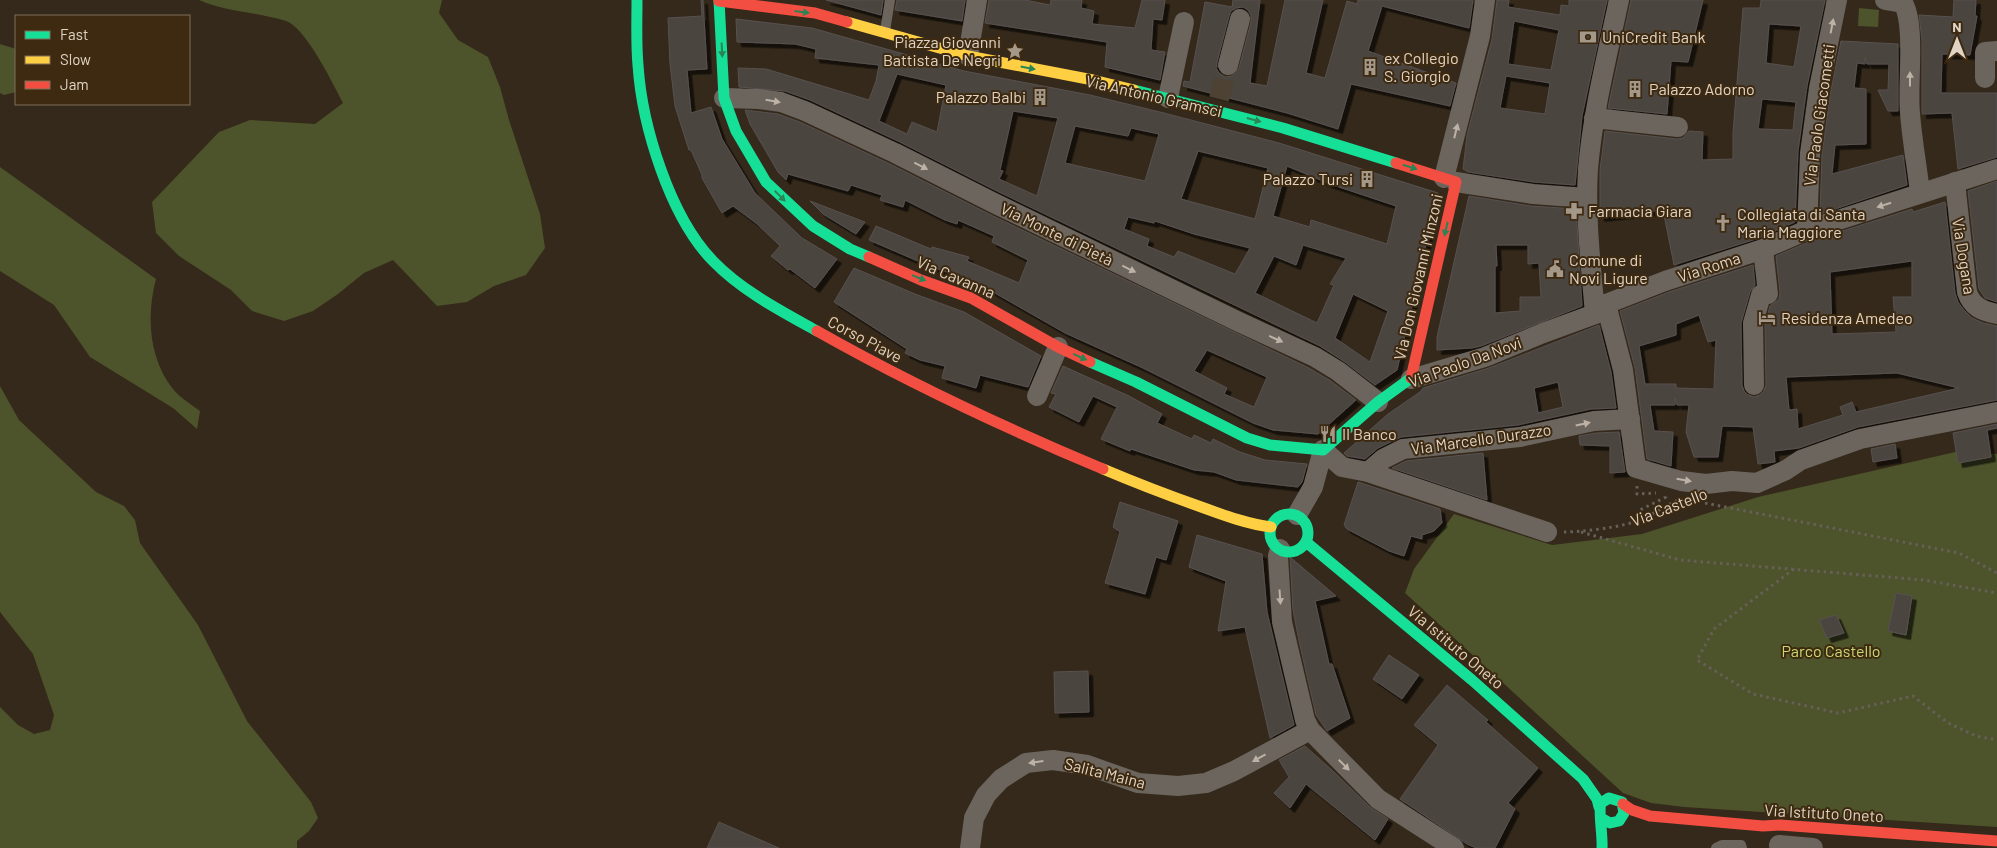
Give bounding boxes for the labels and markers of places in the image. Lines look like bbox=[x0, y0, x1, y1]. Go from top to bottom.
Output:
bank icon: UniCredit Bank bbox=[1578, 27, 1598, 47]
place label: UniCredit Bank bbox=[1602, 27, 1706, 46]
place label: Piazza Giovanni Battista De Negri bbox=[883, 32, 1001, 69]
place icon: Piazza Giovanni Battista De Negri bbox=[1005, 41, 1025, 61]
place label: ex Collegio S. Giorgio bbox=[1384, 48, 1459, 85]
building icon: ex Collegio S. Giorgio bbox=[1360, 57, 1380, 77]
building icon: Palazzo Adorno bbox=[1625, 79, 1645, 99]
place label: Palazzo Adorno bbox=[1649, 79, 1755, 98]
place label: Palazzo Balbi bbox=[936, 87, 1026, 106]
building icon: Palazzo Balbi bbox=[1030, 87, 1050, 107]
place label: Palazzo Tursi bbox=[1263, 169, 1353, 188]
building icon: Palazzo Tursi bbox=[1357, 169, 1377, 189]
pharmacy icon: Farmacia Giara bbox=[1564, 201, 1584, 221]
place label: Farmacia Giara bbox=[1588, 201, 1692, 220]
place label: Collegiata di Santa Maria Maggiore bbox=[1737, 204, 1865, 241]
church icon: Collegiata di Santa Maria Maggiore bbox=[1713, 213, 1733, 233]
place label: Comune di Novi Ligure bbox=[1569, 250, 1648, 287]
public building icon: Comune di Novi Ligure bbox=[1545, 259, 1565, 279]
hotel icon: Residenza Amedeo bbox=[1757, 308, 1777, 328]
place label: Residenza Amedeo bbox=[1781, 308, 1913, 327]
restaurant icon: Il Banco bbox=[1318, 424, 1338, 444]
place label: Il Banco bbox=[1342, 424, 1397, 443]

